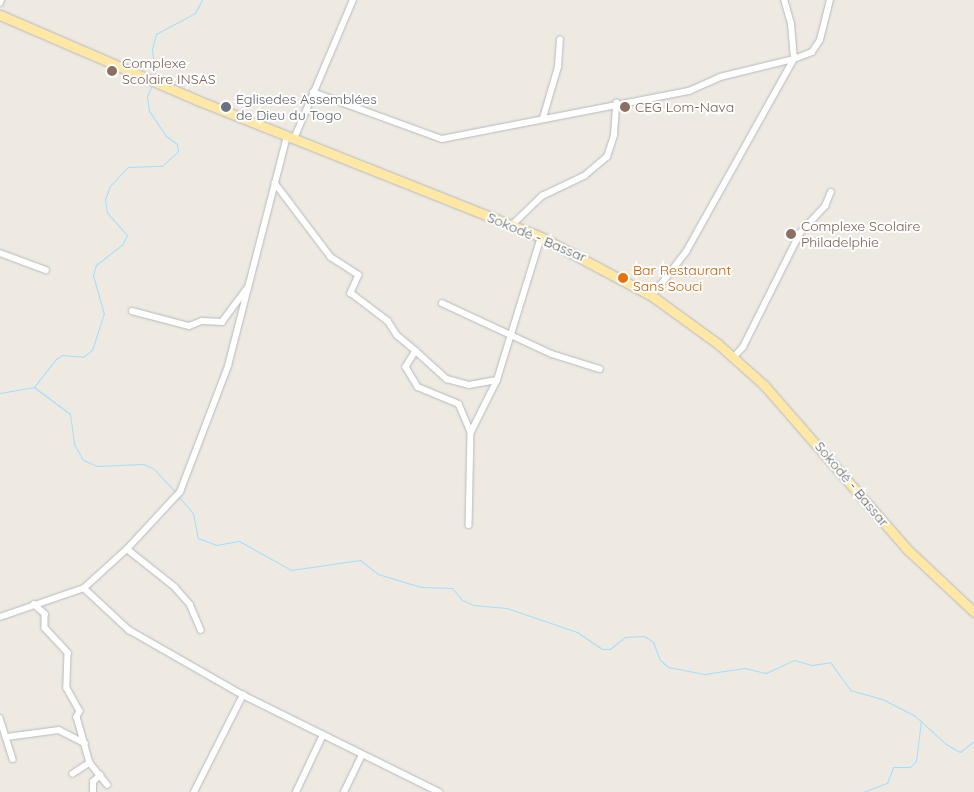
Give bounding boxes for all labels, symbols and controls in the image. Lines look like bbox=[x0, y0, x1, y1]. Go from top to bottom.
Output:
place label: Complexe Scolaire INSAS bbox=[122, 55, 216, 88]
marker: Complexe Scolaire INSAS bbox=[106, 65, 118, 77]
place label: Eglisedes Assemblées de Dieu du Togo bbox=[236, 91, 377, 124]
place label: CEG Lom-Nava bbox=[635, 99, 734, 115]
marker: Eglisedes Assemblées de Dieu du Togo bbox=[220, 101, 232, 113]
marker: CEG Lom-Nava bbox=[619, 101, 631, 113]
street label: Sokodé - Bassar bbox=[485, 209, 589, 265]
place label: Complexe Scolaire Philadelphie bbox=[801, 218, 920, 250]
marker: Complexe Scolaire Philadelphie bbox=[785, 228, 797, 240]
place label: Bar Restaurant Sans Souci bbox=[633, 262, 731, 294]
marker: Bar Restaurant Sans Souci bbox=[617, 272, 629, 284]
street label: Sokodé - Bassar bbox=[811, 438, 893, 530]

